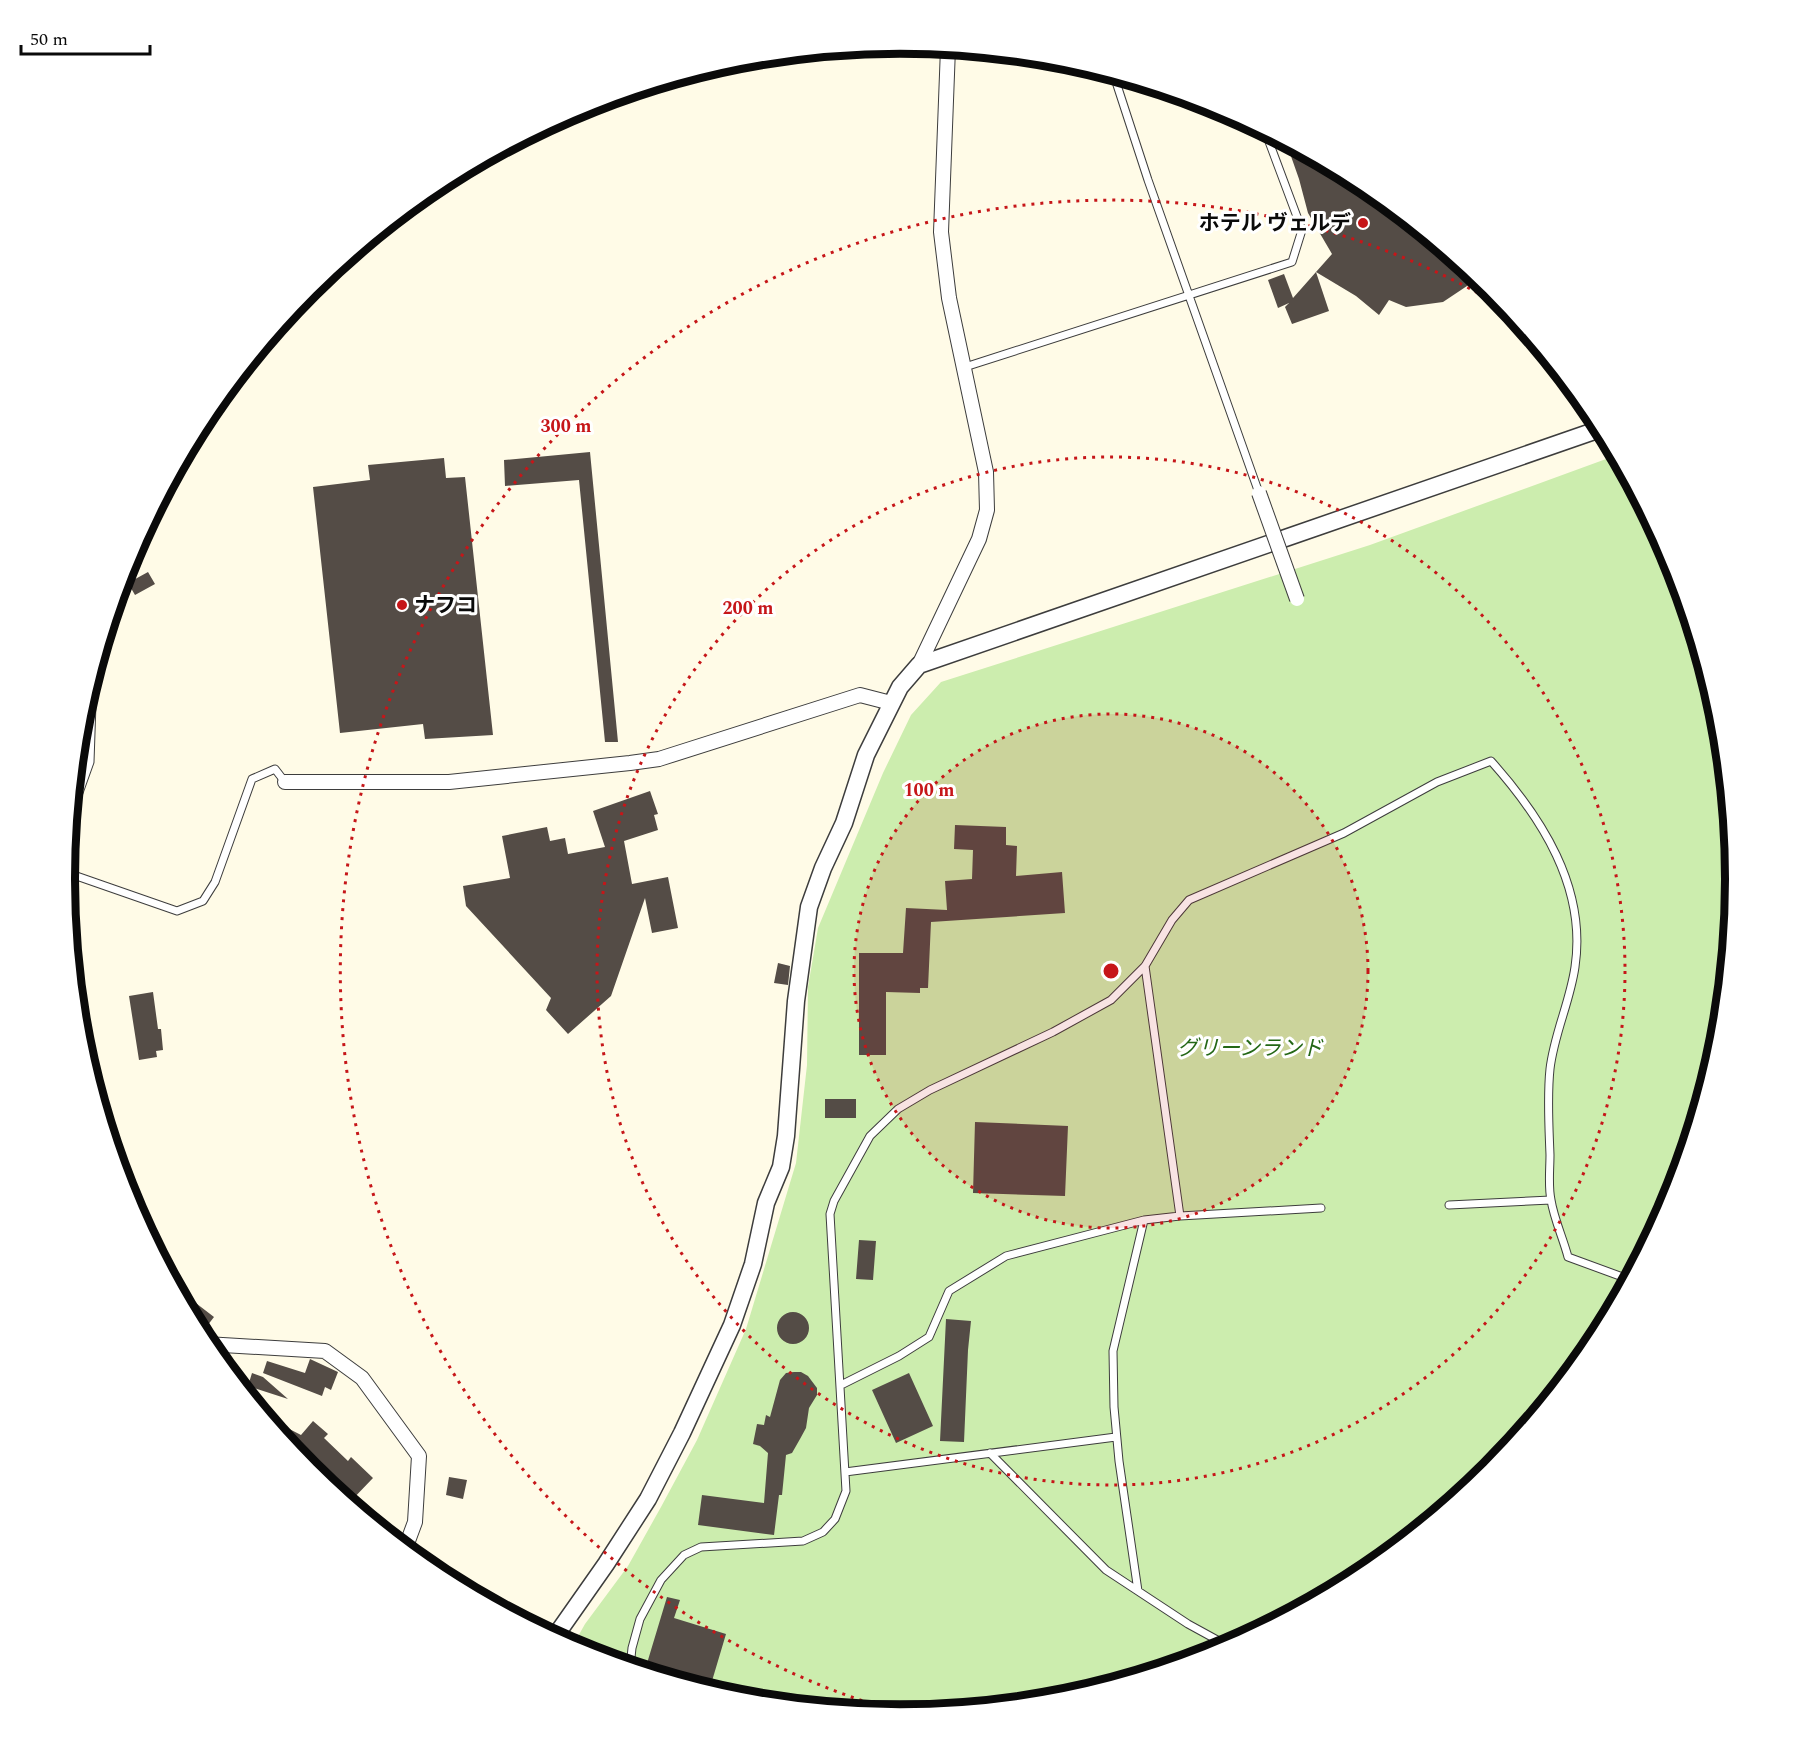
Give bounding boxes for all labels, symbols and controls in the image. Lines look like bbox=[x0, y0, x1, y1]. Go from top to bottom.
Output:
scale bar bbox=[21, 18, 150, 56]
text: 50 m bbox=[30, 26, 68, 53]
place label: ホテル ヴェルデ bbox=[1199, 208, 1351, 240]
marker: ホテル ヴェルデ bbox=[1356, 216, 1370, 230]
text: 300 m bbox=[540, 413, 592, 440]
place label: ナフコ bbox=[414, 590, 477, 622]
text: 200 m bbox=[722, 595, 774, 622]
marker: ナフコ bbox=[395, 598, 409, 612]
text: 100 m bbox=[903, 777, 955, 804]
centre of rings bbox=[1101, 961, 1121, 981]
park label: グリーンランド bbox=[1177, 1033, 1324, 1065]

